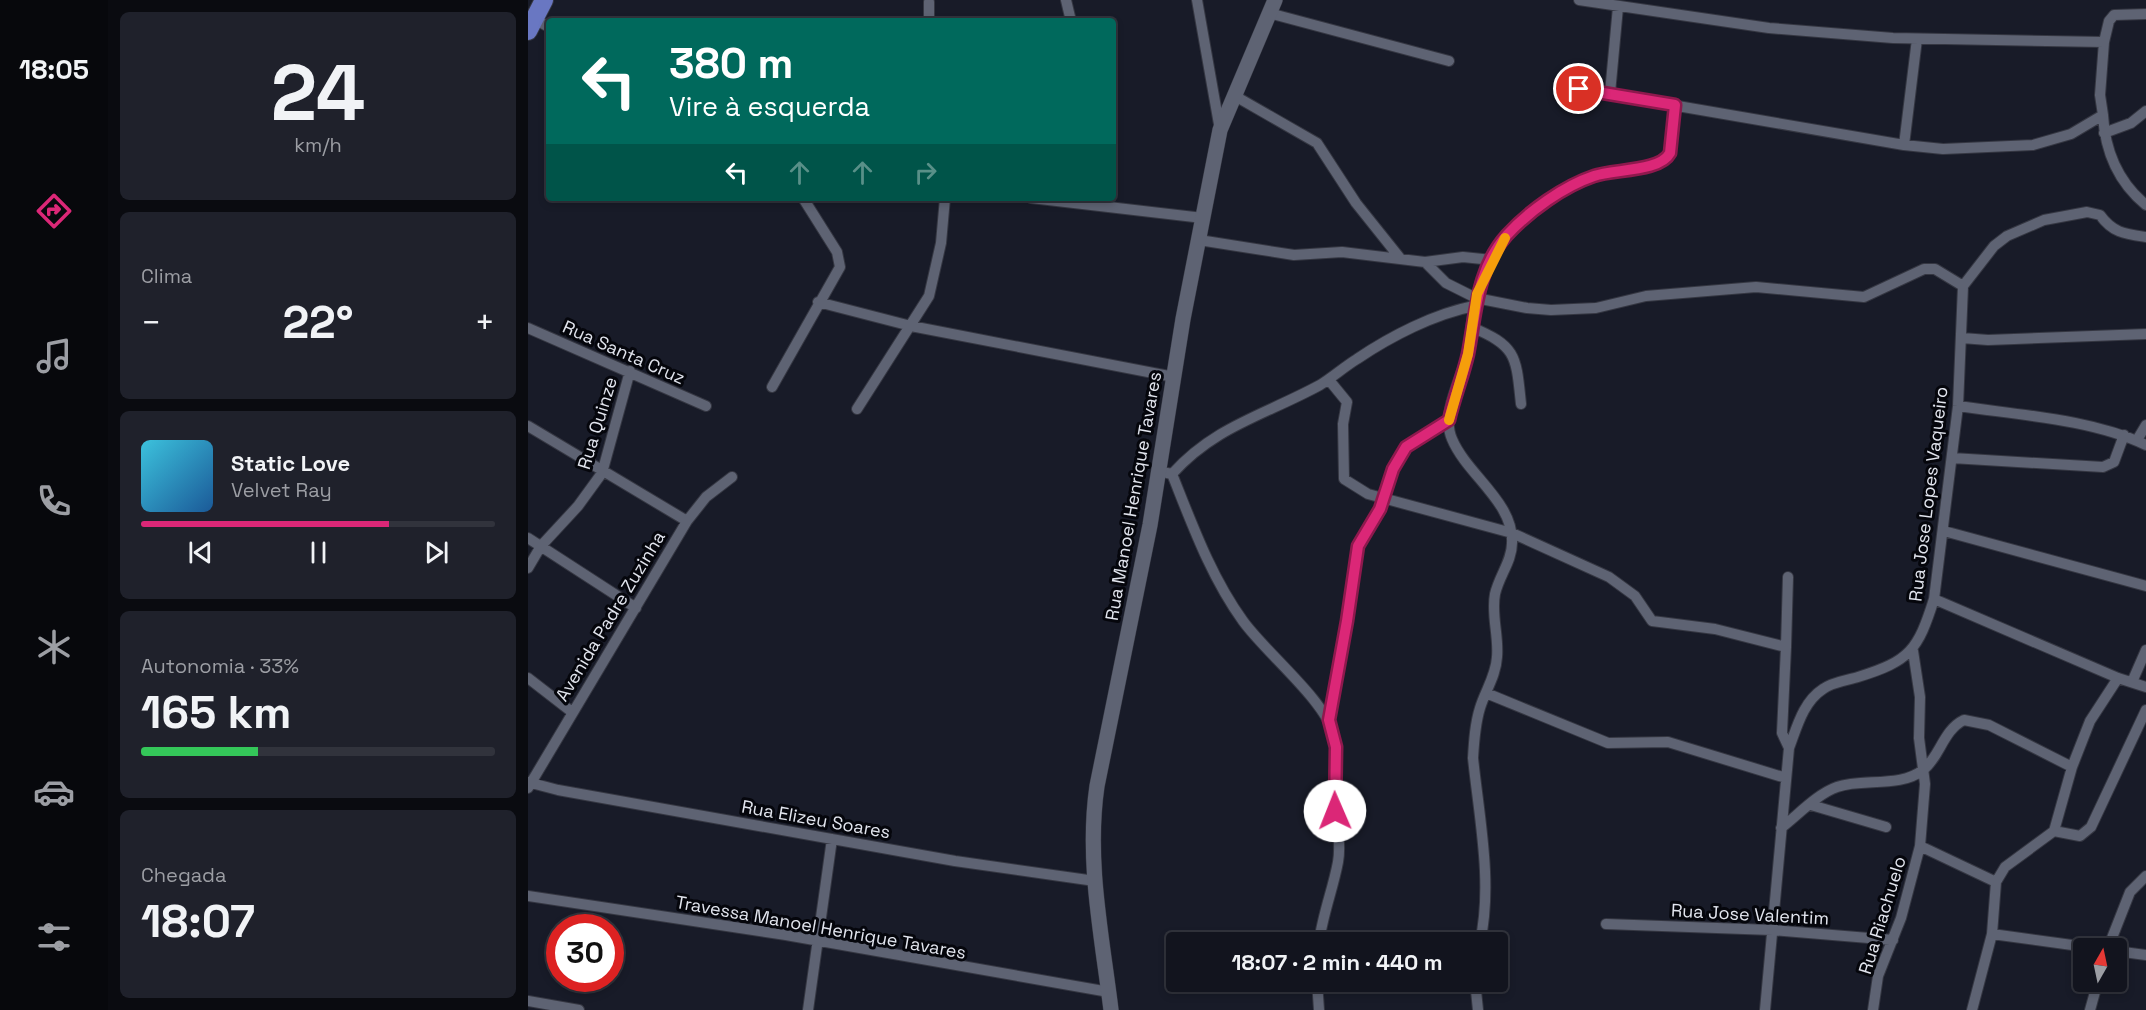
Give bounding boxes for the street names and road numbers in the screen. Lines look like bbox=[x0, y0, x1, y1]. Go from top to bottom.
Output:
street label: Rua Santa Cruz bbox=[559, 315, 689, 389]
street label: Rua Manoel Henrique Tavares bbox=[1100, 370, 1166, 622]
street label: Rua Quinze bbox=[572, 374, 622, 472]
street label: Rua Jose Lopes Vaqueiro bbox=[1903, 385, 1953, 603]
street label: Avenida Padre Zuzinha bbox=[550, 527, 670, 705]
street label: Rua Elizeu Soares bbox=[740, 795, 892, 843]
street label: Rua Riachuelo bbox=[1853, 853, 1911, 977]
street label: Travessa Manoel Henrique Tavares bbox=[674, 890, 968, 964]
street label: Rua Jose Valentim bbox=[1670, 898, 1830, 930]

